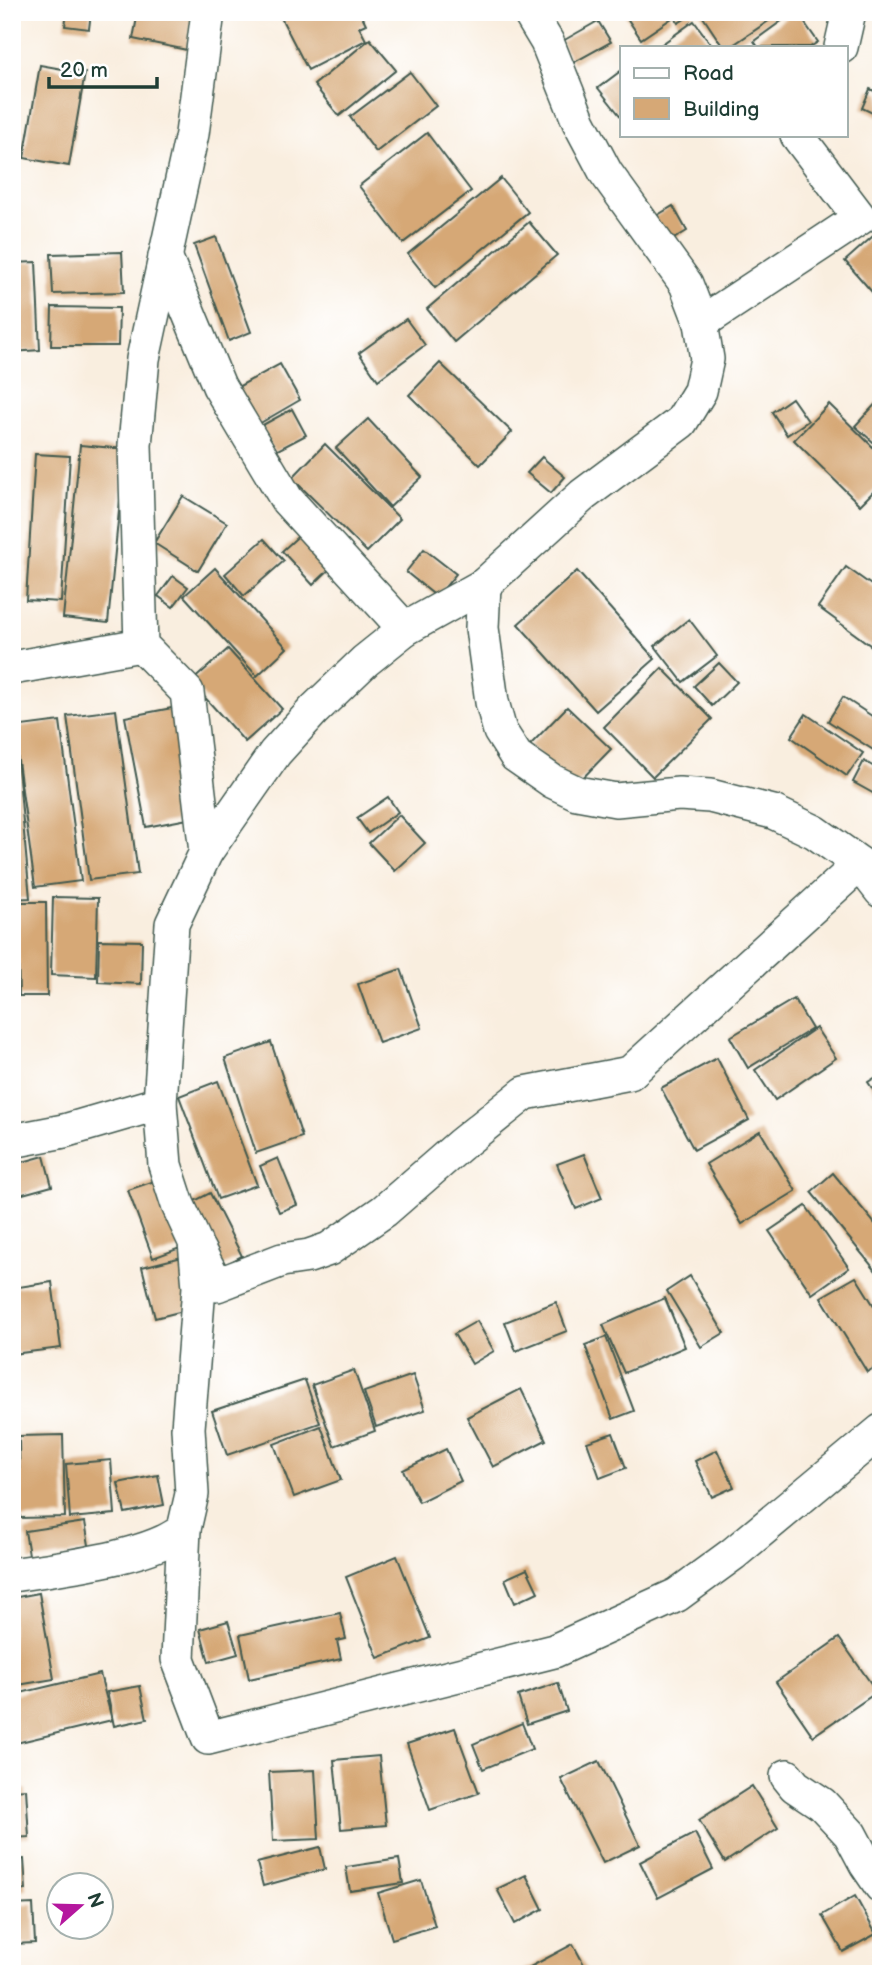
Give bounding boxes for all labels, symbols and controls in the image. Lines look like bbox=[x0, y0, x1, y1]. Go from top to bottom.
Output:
scale bar bbox=[49, 46, 158, 90]
legend bbox=[620, 46, 848, 136]
text: 20 m bbox=[60, 58, 108, 83]
text: Road bbox=[683, 61, 734, 86]
text: Building bbox=[683, 97, 759, 122]
north arrow bbox=[46, 1870, 116, 1940]
text: N bbox=[81, 1890, 108, 1911]

